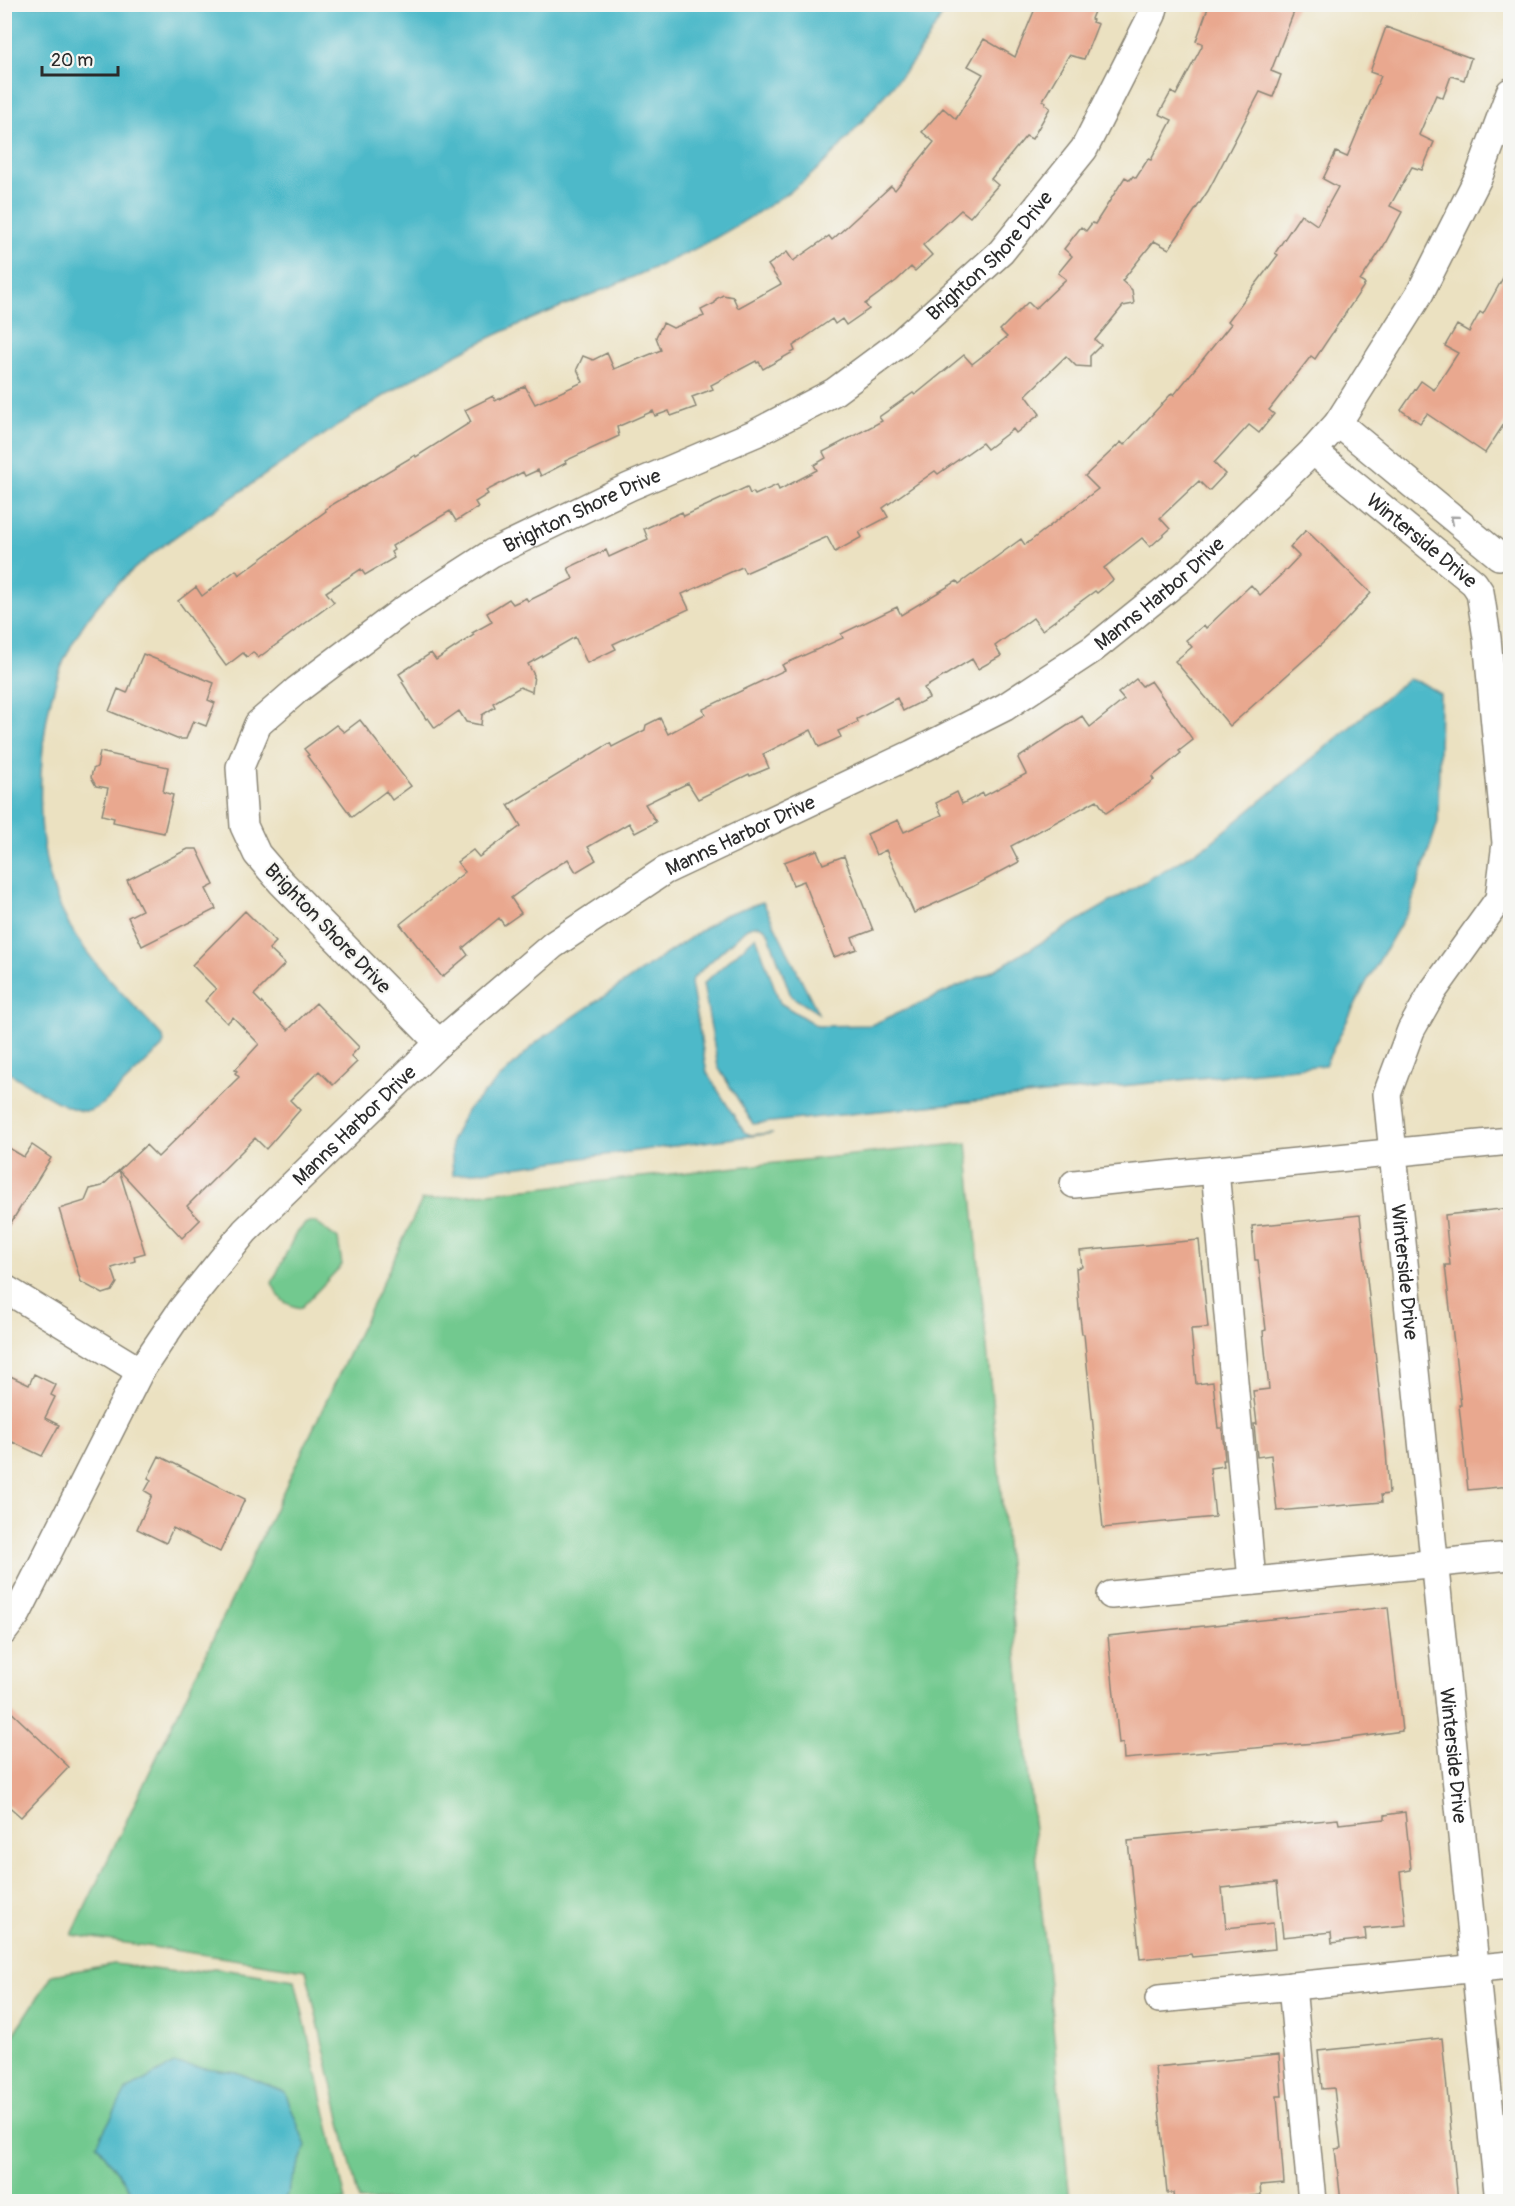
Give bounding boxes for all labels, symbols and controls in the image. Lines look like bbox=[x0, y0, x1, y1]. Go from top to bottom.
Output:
scale bar bbox=[42, 39, 118, 77]
text: 20 m bbox=[51, 49, 93, 72]
street label: Brighton Shore Drive bbox=[921, 186, 1058, 326]
street label: Brighton Shore Drive bbox=[499, 463, 665, 559]
street label: Winterside Drive bbox=[1361, 488, 1482, 594]
one-way arrow bbox=[1450, 515, 1461, 526]
street label: Manns Harbor Drive bbox=[1089, 532, 1230, 656]
street label: Manns Harbor Drive bbox=[662, 789, 819, 882]
street label: Brighton Shore Drive bbox=[259, 858, 396, 999]
street label: Manns Harbor Drive bbox=[287, 1060, 422, 1191]
street label: Winterside Drive bbox=[1385, 1203, 1424, 1341]
street label: Winterside Drive bbox=[1434, 1686, 1473, 1825]

